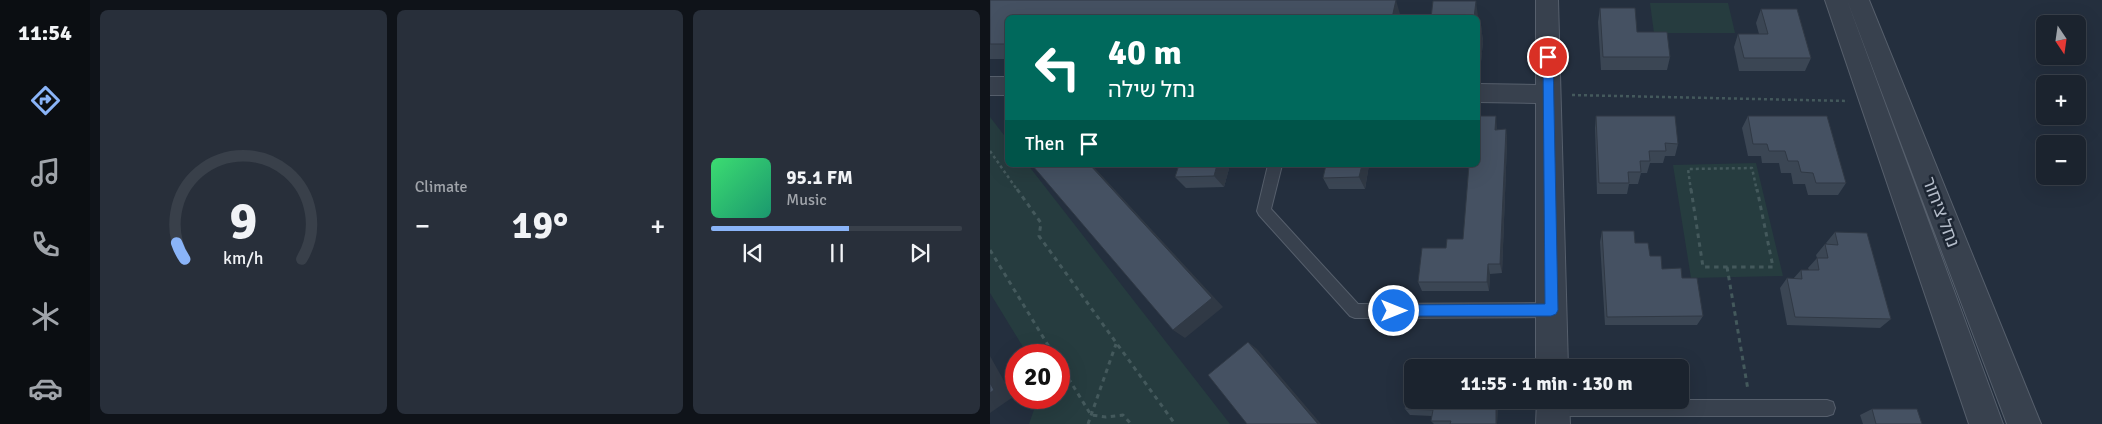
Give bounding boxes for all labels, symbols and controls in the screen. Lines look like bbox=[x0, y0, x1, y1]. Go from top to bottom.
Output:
north arrow bbox=[2036, 15, 2086, 65]
map controls bbox=[2036, 15, 2086, 185]
text: 11:54 bbox=[18, 19, 72, 46]
text: 40 m bbox=[1108, 31, 1182, 74]
icon: left bbox=[1025, 35, 1090, 100]
pin bbox=[1527, 36, 1569, 78]
icon: arrive bbox=[1534, 43, 1562, 71]
button: + bbox=[2036, 75, 2086, 125]
text: נחל שילה bbox=[1108, 76, 1195, 103]
icon: directions bbox=[28, 83, 63, 118]
icon: arrive bbox=[1075, 130, 1103, 158]
text: Then bbox=[1025, 132, 1065, 156]
button: − bbox=[2036, 135, 2086, 185]
icon: music bbox=[28, 155, 63, 190]
text: 95.1 FM bbox=[786, 166, 853, 190]
street label: נחל ציחור bbox=[1918, 174, 1964, 250]
text: Climate bbox=[415, 177, 467, 197]
text: 9 bbox=[229, 189, 257, 253]
text: Music bbox=[786, 190, 827, 210]
text: 19° bbox=[512, 202, 568, 249]
text: − bbox=[415, 209, 430, 243]
text: + bbox=[650, 209, 665, 243]
icon: phone bbox=[28, 227, 63, 262]
icon: previous bbox=[739, 239, 767, 267]
icon: pause bbox=[823, 239, 851, 267]
icon: next bbox=[906, 239, 934, 267]
text: km/h bbox=[223, 247, 264, 269]
position arrow bbox=[1367, 284, 1419, 336]
icon: climate bbox=[28, 299, 63, 334]
speed limit sign: 20 bbox=[1005, 344, 1070, 409]
icon: car bbox=[28, 371, 63, 406]
text: 11:55 · 1 min · 130 m bbox=[1460, 372, 1633, 396]

